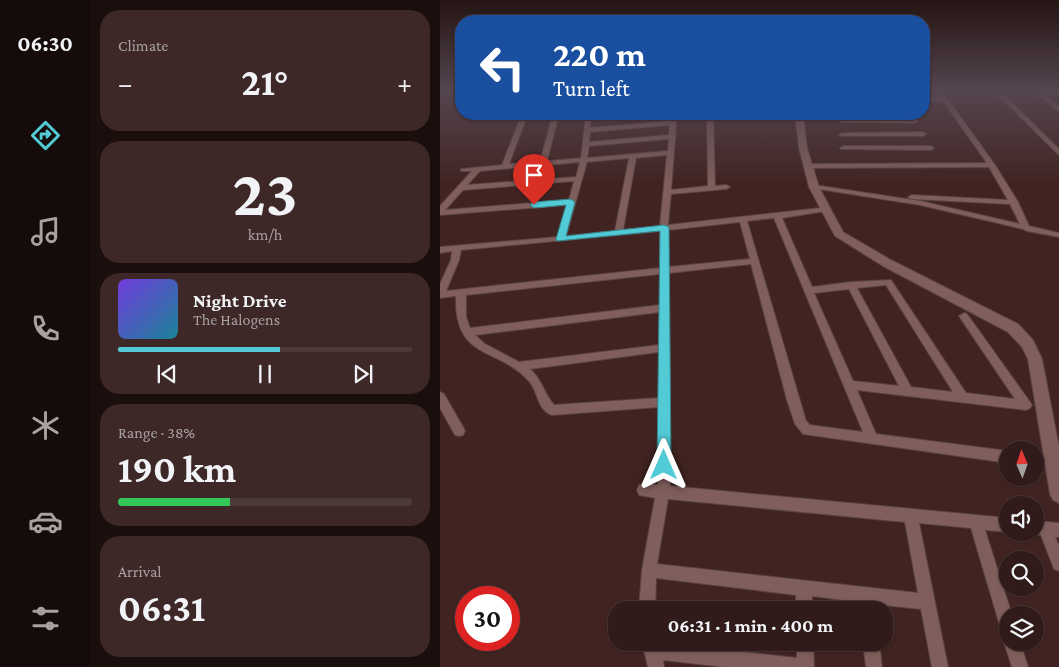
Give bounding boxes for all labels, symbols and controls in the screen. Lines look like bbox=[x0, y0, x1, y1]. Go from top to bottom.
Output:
text: 06:30 bbox=[17, 31, 73, 56]
icon: left bbox=[470, 35, 535, 100]
text: 220 m bbox=[553, 35, 646, 74]
text: Climate bbox=[118, 37, 168, 54]
text: 21° bbox=[241, 61, 289, 103]
text: − bbox=[118, 68, 133, 99]
text: + bbox=[397, 68, 412, 99]
text: Turn left bbox=[553, 76, 630, 101]
icon: directions bbox=[28, 118, 63, 153]
pin bbox=[513, 154, 555, 205]
text: 23 bbox=[233, 157, 297, 229]
icon: arrive bbox=[520, 161, 548, 189]
icon: music bbox=[28, 214, 63, 249]
text: km/h bbox=[248, 226, 282, 243]
text: Night Drive bbox=[193, 290, 286, 311]
icon: phone bbox=[28, 311, 63, 346]
text: The Halogens bbox=[193, 311, 280, 328]
icon: previous bbox=[153, 360, 181, 388]
icon: pause bbox=[251, 360, 279, 388]
icon: next bbox=[349, 360, 377, 388]
icon: climate bbox=[28, 408, 63, 443]
text: Range · 38% bbox=[118, 424, 195, 441]
position arrow bbox=[637, 438, 689, 490]
north arrow bbox=[999, 441, 1044, 486]
map controls bbox=[999, 441, 1044, 651]
text: 190 km bbox=[118, 448, 236, 490]
button: sound bbox=[999, 496, 1044, 541]
icon: car bbox=[28, 504, 63, 539]
button: search bbox=[999, 551, 1044, 596]
text: Arrival bbox=[118, 563, 162, 580]
speed limit sign: 30 bbox=[455, 586, 520, 651]
text: 06:31 bbox=[118, 587, 205, 629]
icon: filters bbox=[28, 601, 63, 636]
button: layers bbox=[999, 606, 1044, 651]
text: 06:31 · 1 min · 400 m bbox=[668, 615, 833, 636]

